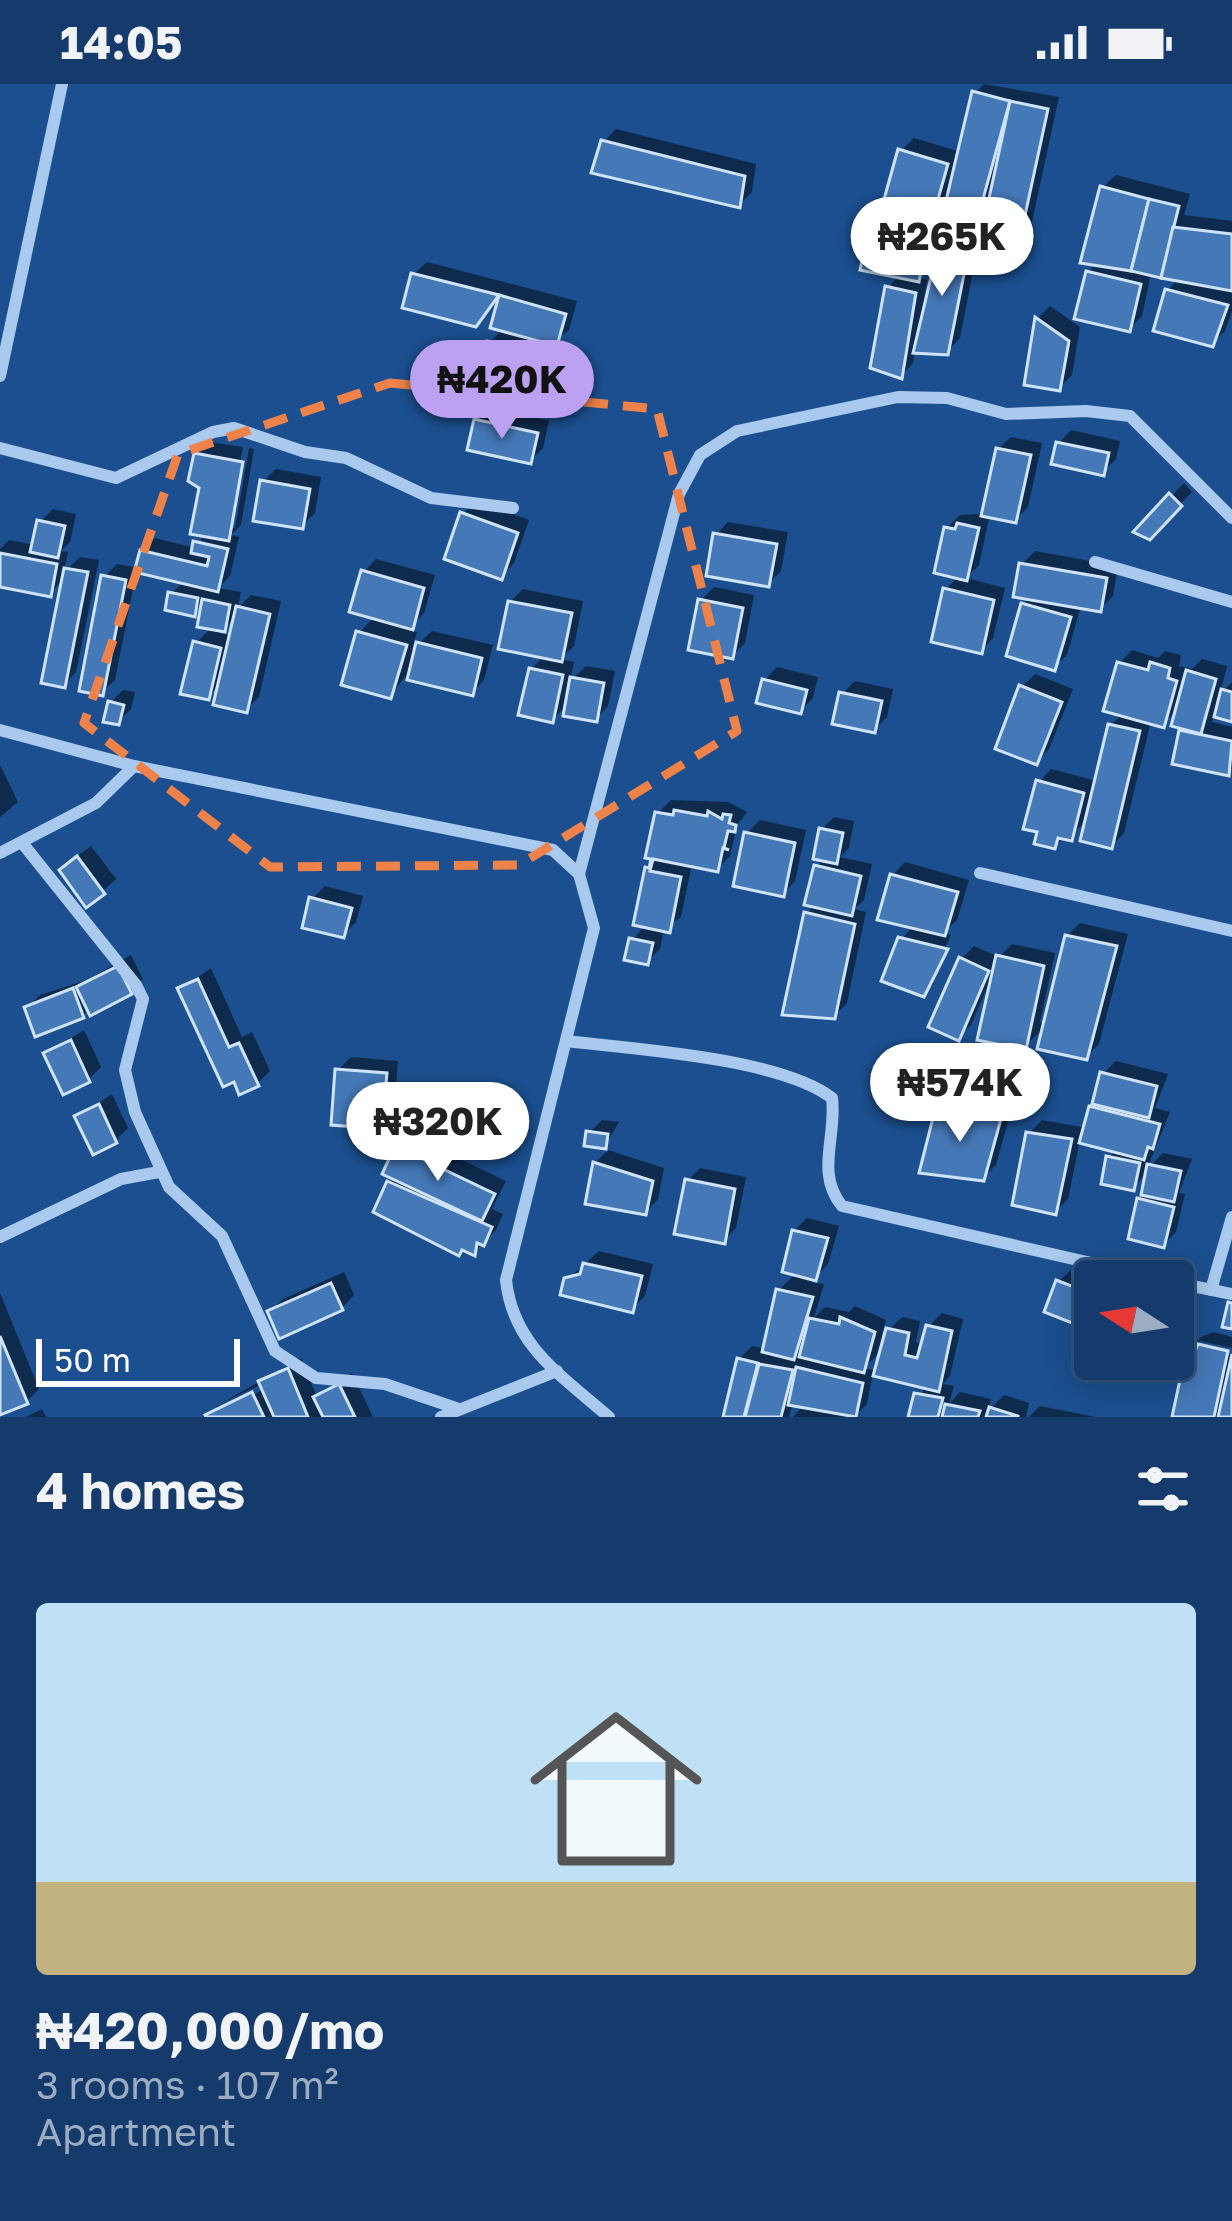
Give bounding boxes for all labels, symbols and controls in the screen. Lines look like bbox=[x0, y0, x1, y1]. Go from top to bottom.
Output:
text: 14:05 bbox=[60, 15, 182, 69]
pin: ₦265K bbox=[858, 197, 1026, 299]
text: ₦265K bbox=[878, 212, 1006, 259]
pin: ₦420K bbox=[418, 340, 586, 442]
text: ₦420K bbox=[437, 355, 567, 402]
pin: ₦574K bbox=[876, 1043, 1044, 1145]
text: ₦574K bbox=[897, 1058, 1023, 1105]
pin: ₦320K bbox=[354, 1082, 522, 1184]
text: ₦320K bbox=[373, 1097, 503, 1144]
north arrow bbox=[1074, 1260, 1194, 1380]
map controls bbox=[1074, 1260, 1194, 1380]
scale bar bbox=[36, 1333, 240, 1386]
text: 50 m bbox=[54, 1340, 131, 1379]
icon: filters bbox=[1130, 1456, 1196, 1522]
text: 4 homes bbox=[36, 1459, 245, 1520]
icon: home bbox=[508, 1681, 724, 1897]
text: ₦420,000/mo bbox=[36, 1999, 384, 2060]
text: 3 rooms · 107 m² bbox=[36, 2061, 339, 2108]
text: Apartment bbox=[36, 2108, 236, 2155]

